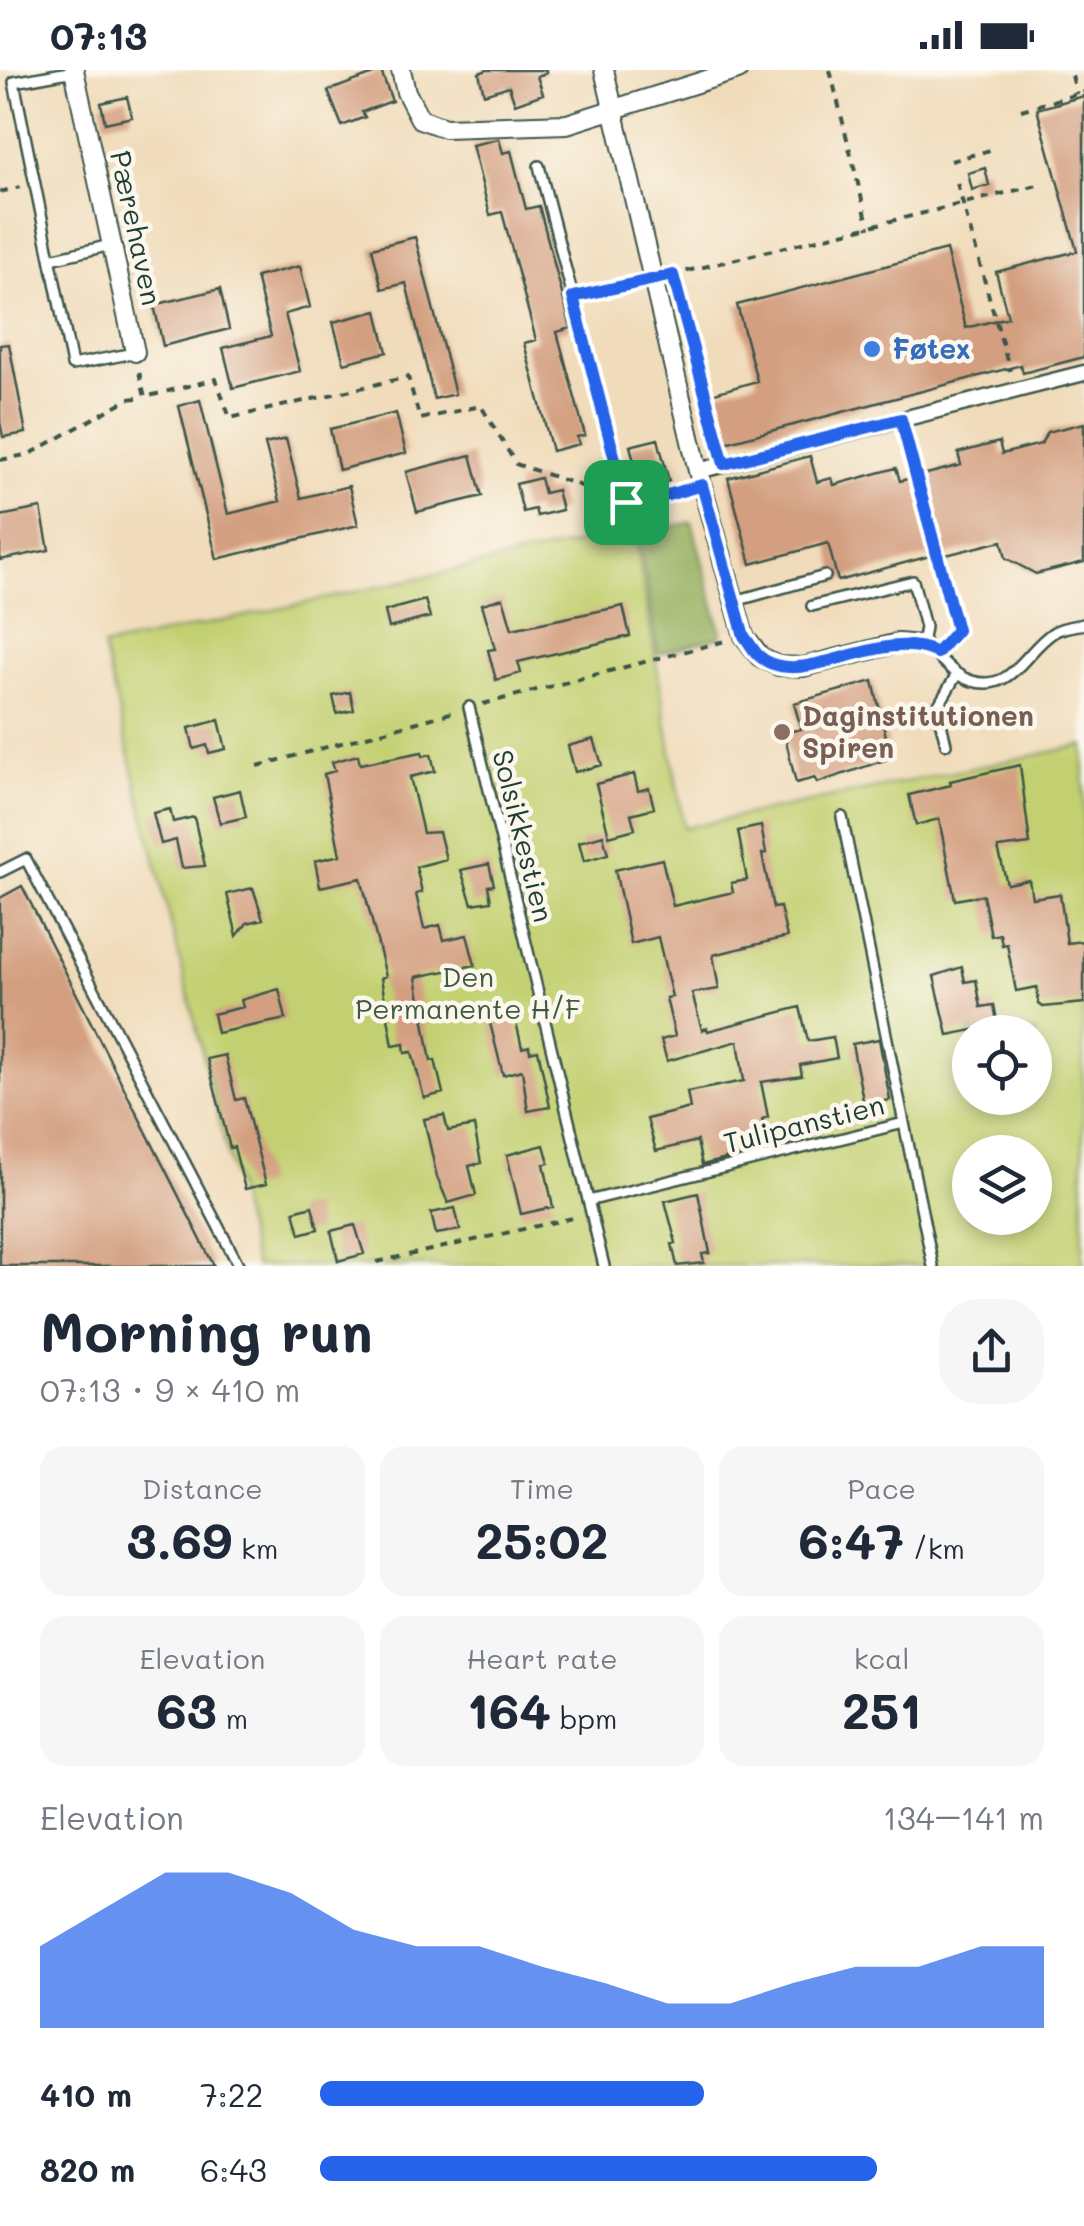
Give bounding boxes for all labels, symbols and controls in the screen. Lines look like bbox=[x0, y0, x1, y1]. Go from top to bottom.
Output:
text: 07:13 bbox=[50, 10, 147, 60]
street label: Pærehaven bbox=[103, 147, 171, 308]
place label: Føtex bbox=[892, 330, 971, 366]
marker: Føtex bbox=[861, 338, 883, 360]
pin bbox=[584, 460, 669, 545]
icon: arrive bbox=[599, 475, 654, 530]
place label: Daginstitutionen Spiren bbox=[802, 697, 1034, 765]
marker: Daginstitutionen Spiren bbox=[771, 721, 793, 743]
street label: Solsikkestien bbox=[485, 746, 563, 925]
park label: Den Permanente H/F bbox=[355, 958, 581, 1026]
map controls bbox=[952, 1015, 1052, 1235]
button: locate bbox=[952, 1015, 1052, 1115]
street label: Tulipanstien bbox=[720, 1086, 888, 1160]
button: layers bbox=[952, 1135, 1052, 1235]
text: Morning run bbox=[40, 1294, 373, 1366]
button: share bbox=[939, 1299, 1044, 1404]
text: 07:13 · 9 × 410 m bbox=[40, 1368, 300, 1410]
text: Distance bbox=[142, 1470, 263, 1506]
text: Time bbox=[510, 1470, 574, 1506]
text: Pace bbox=[847, 1470, 916, 1506]
text: 3.69 bbox=[126, 1506, 232, 1572]
text: 25:02 bbox=[475, 1506, 609, 1572]
text: 6:47 bbox=[798, 1506, 904, 1572]
text: km bbox=[232, 1530, 278, 1566]
text: /km bbox=[904, 1530, 965, 1566]
text: Elevation bbox=[139, 1640, 265, 1676]
text: Heart rate bbox=[466, 1640, 618, 1676]
text: kcal bbox=[854, 1640, 910, 1676]
text: 63 bbox=[157, 1676, 217, 1742]
text: 164 bbox=[467, 1676, 551, 1742]
text: 251 bbox=[842, 1676, 921, 1742]
text: m bbox=[217, 1700, 248, 1736]
text: bpm bbox=[551, 1700, 617, 1736]
text: Elevation bbox=[40, 1796, 184, 1838]
text: 134–141 m bbox=[883, 1796, 1044, 1838]
text: 410 m bbox=[40, 2073, 132, 2115]
text: 7:22 bbox=[200, 2073, 263, 2115]
text: 820 m bbox=[40, 2148, 135, 2190]
text: 6:43 bbox=[200, 2148, 267, 2190]

